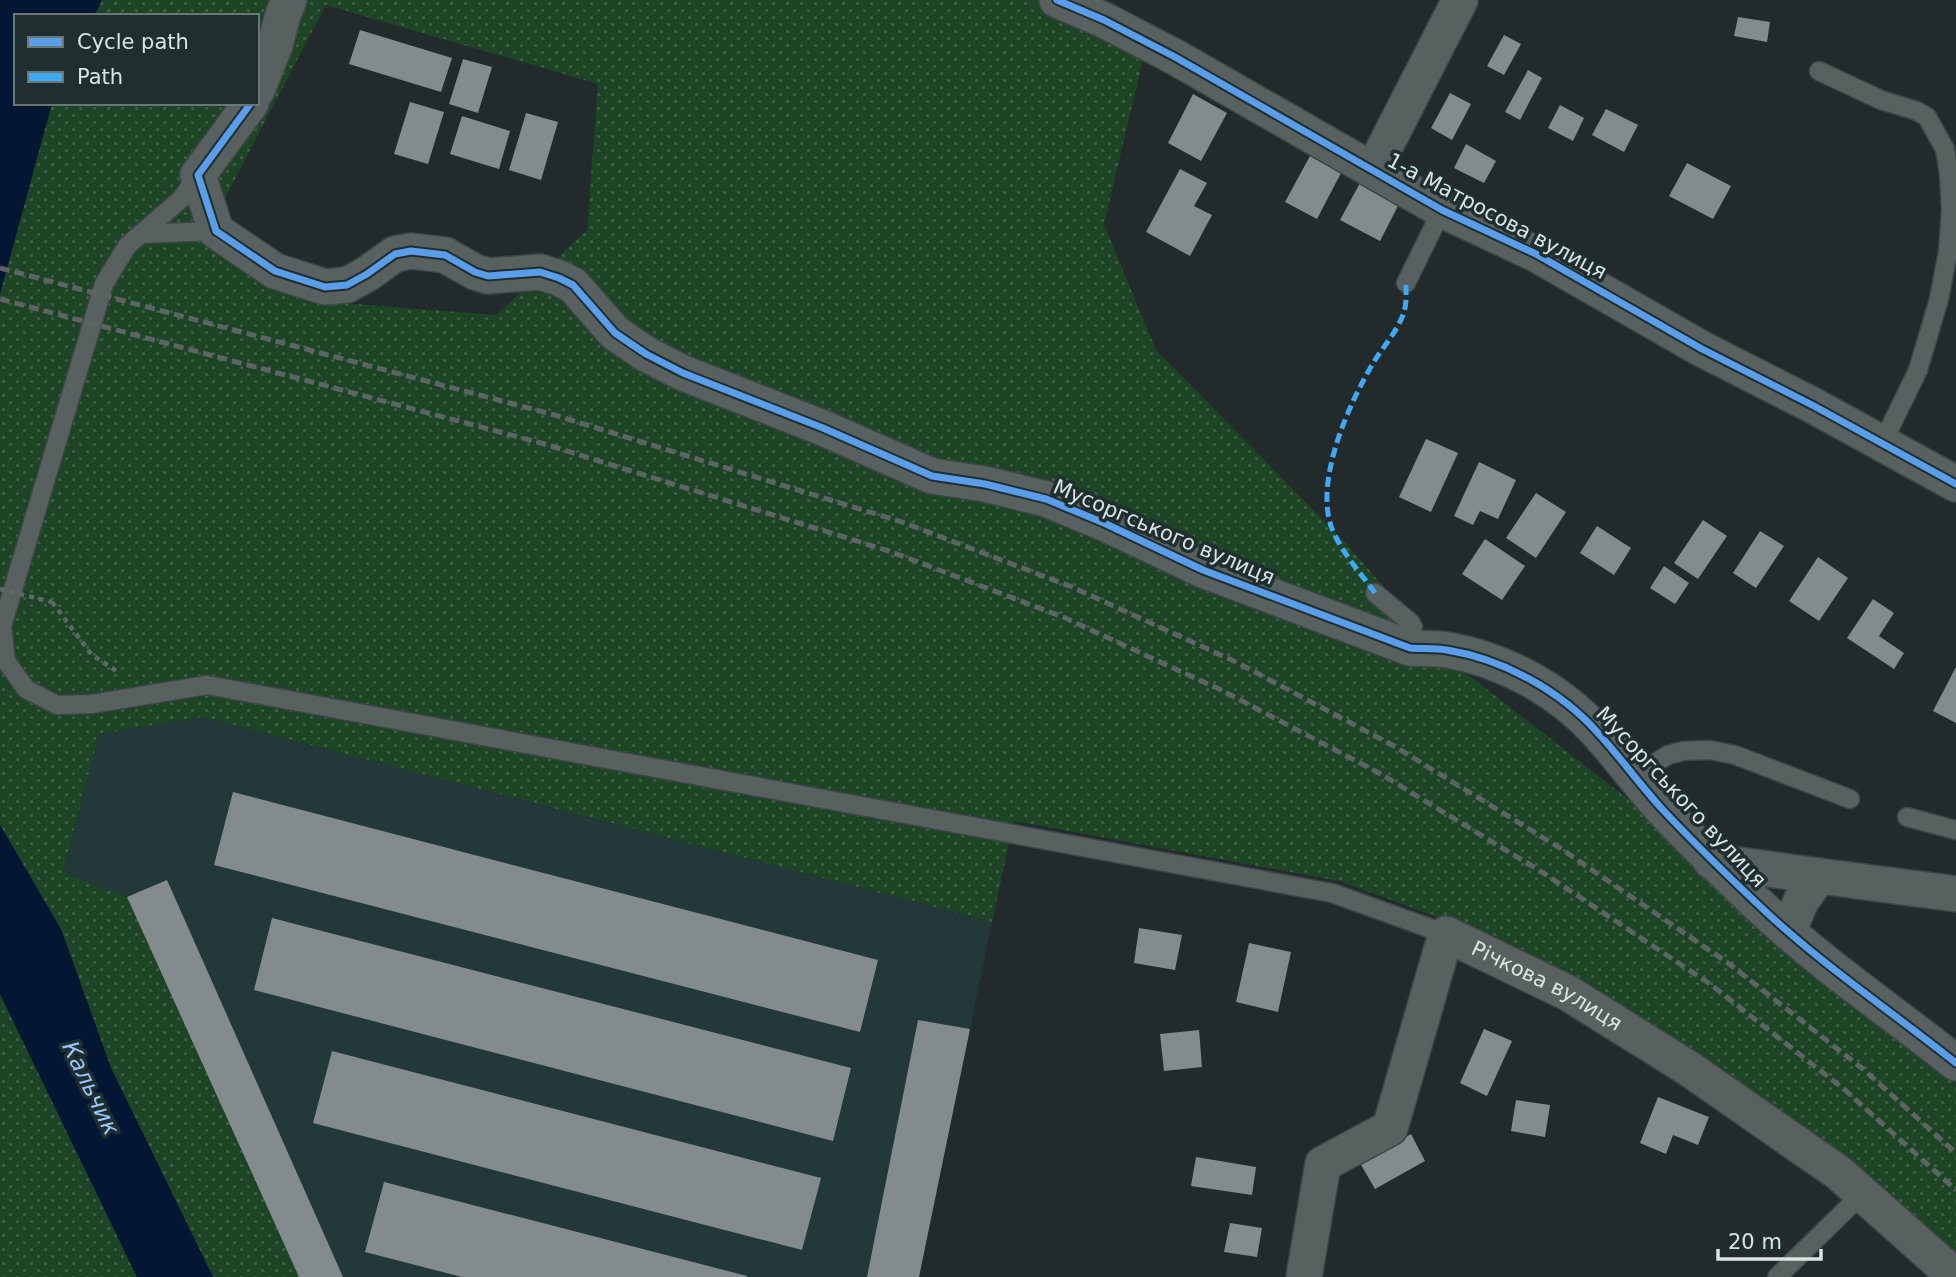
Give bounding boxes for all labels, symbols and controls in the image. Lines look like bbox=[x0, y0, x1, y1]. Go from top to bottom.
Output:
legend bbox=[14, 14, 259, 105]
text: Cycle path bbox=[77, 30, 189, 54]
text: Path bbox=[77, 65, 123, 89]
street label: 1-а Матросова вулиця bbox=[1383, 148, 1611, 284]
street label: Мусоргського вулиця bbox=[1050, 474, 1278, 590]
street label: Мусоргського вулиця bbox=[1591, 702, 1771, 892]
street label: Річкова вулиця bbox=[1468, 936, 1627, 1036]
water label: Кальчик bbox=[57, 1037, 125, 1139]
scale bar bbox=[1718, 1218, 1821, 1262]
text: 20 m bbox=[1728, 1230, 1782, 1254]

